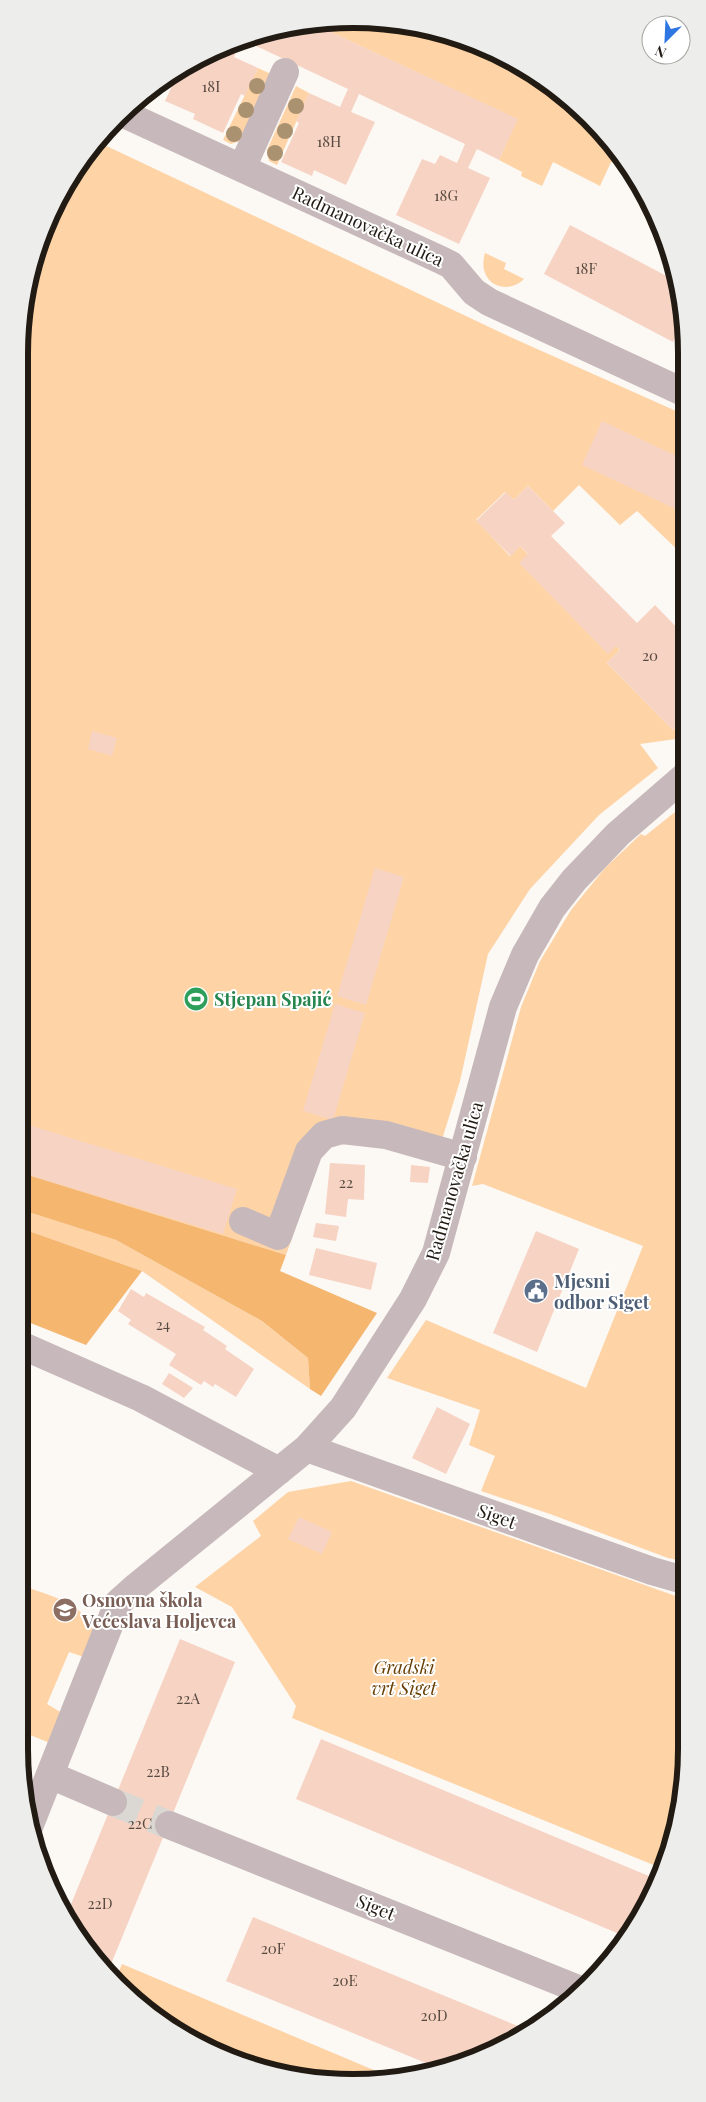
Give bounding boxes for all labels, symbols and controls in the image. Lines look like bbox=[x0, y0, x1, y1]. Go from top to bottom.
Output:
north arrow bbox=[641, 15, 691, 65]
text: N bbox=[652, 42, 669, 63]
house number: 18I bbox=[202, 76, 220, 96]
house number: 18H bbox=[317, 131, 341, 151]
street label: Radmanovačka ulica bbox=[288, 180, 448, 272]
house number: 18G bbox=[434, 185, 458, 205]
house number: 18F bbox=[575, 258, 597, 278]
house number: 20 bbox=[642, 645, 658, 665]
sports icon: Stjepan Spajić bbox=[183, 986, 209, 1012]
place label: Stjepan Spajić bbox=[214, 987, 332, 1011]
street label: Radmanovačka ulica bbox=[420, 1099, 488, 1263]
house number: 22 bbox=[339, 1172, 353, 1192]
place label: Mjesni odbor Siget bbox=[554, 1269, 650, 1314]
public building icon: Mjesni odbor Siget bbox=[523, 1278, 549, 1304]
house number: 24 bbox=[156, 1314, 170, 1334]
street label: Siget bbox=[474, 1498, 520, 1534]
place label: Osnovna škola Većeslava Holjevca bbox=[81, 1588, 237, 1633]
school or university icon: Osnovna škola Većeslava Holjevca bbox=[52, 1597, 78, 1623]
park label: Gradski vrt Siget bbox=[371, 1655, 438, 1700]
house number: 22A bbox=[176, 1688, 200, 1708]
house number: 22B bbox=[146, 1761, 170, 1781]
house number: 22C bbox=[128, 1813, 152, 1833]
street label: Siget bbox=[353, 1888, 400, 1926]
house number: 22D bbox=[87, 1893, 113, 1913]
house number: 20F bbox=[261, 1938, 286, 1958]
house number: 20E bbox=[332, 1970, 358, 1990]
house number: 20D bbox=[420, 2005, 448, 2025]

